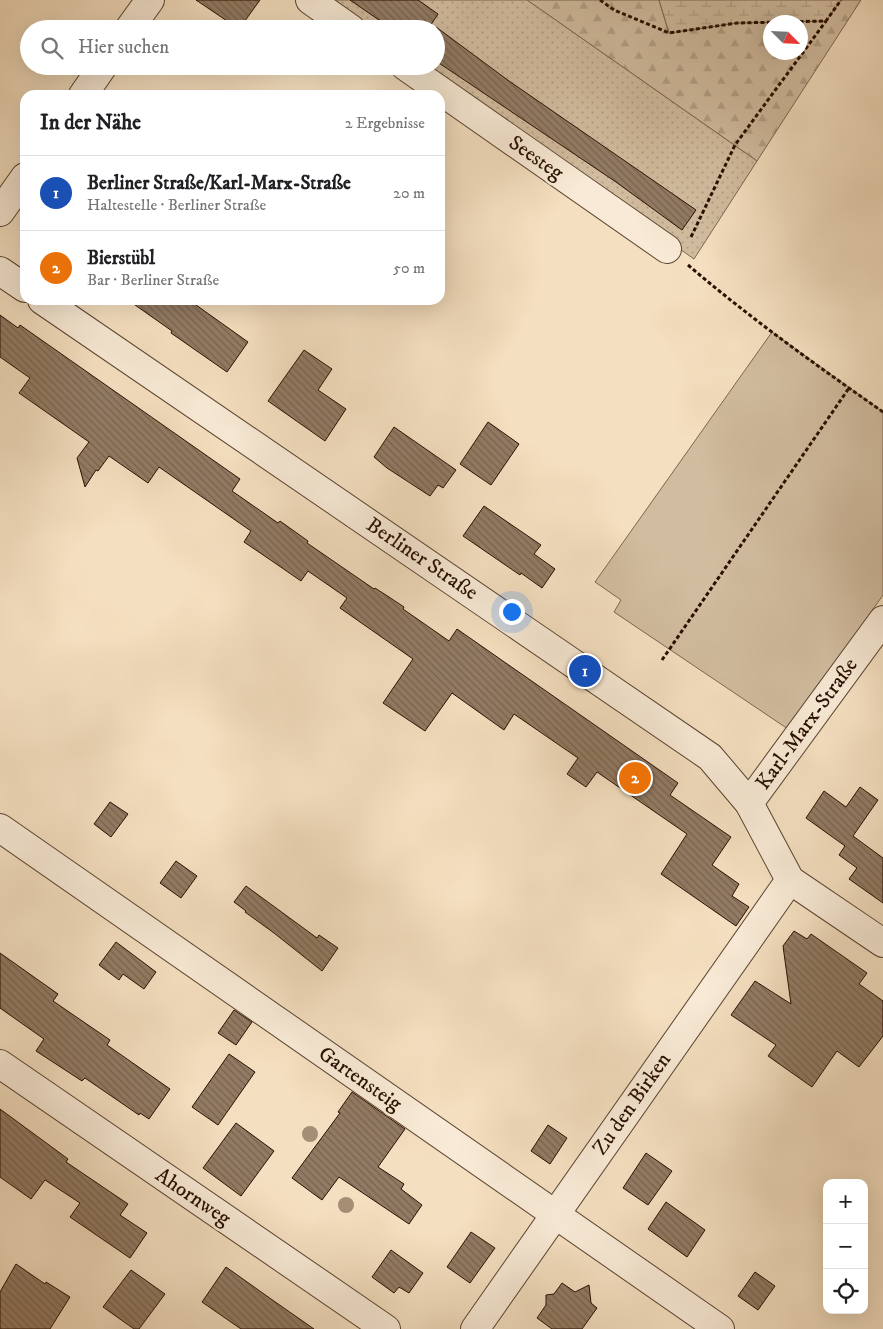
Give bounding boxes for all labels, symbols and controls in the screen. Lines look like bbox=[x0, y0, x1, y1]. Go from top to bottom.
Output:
north arrow bbox=[763, 15, 808, 60]
search box bbox=[20, 20, 445, 75]
icon: search bbox=[38, 34, 66, 62]
text: Hier suchen bbox=[78, 36, 169, 59]
text: In der Nähe bbox=[40, 110, 141, 136]
text: 2 Ergebnisse bbox=[345, 113, 425, 133]
street label: Seesteg bbox=[504, 130, 569, 187]
text: Berliner Straße/Karl-Marx-Straße bbox=[87, 172, 351, 195]
text: 1 bbox=[53, 183, 59, 203]
text: 20 m bbox=[393, 183, 425, 203]
text: Haltestelle · Berliner Straße bbox=[87, 195, 266, 215]
text: Bierstübl bbox=[87, 247, 155, 270]
text: 2 bbox=[52, 258, 60, 278]
text: 50 m bbox=[393, 258, 425, 278]
text: Bar · Berliner Straße bbox=[87, 270, 219, 290]
street label: Berliner Straße bbox=[361, 512, 483, 606]
your location bbox=[499, 599, 525, 625]
pin: 1 bbox=[569, 652, 601, 690]
street label: Karl-Marx-Straße bbox=[750, 653, 864, 795]
pin: 2 bbox=[619, 759, 651, 797]
street label: Gartensteig bbox=[313, 1041, 407, 1118]
street label: Zu den Birken bbox=[587, 1048, 677, 1160]
street label: Ahornweg bbox=[150, 1162, 236, 1232]
map controls bbox=[823, 1179, 868, 1314]
button: + bbox=[823, 1179, 868, 1224]
button: − bbox=[823, 1224, 868, 1269]
button: locate bbox=[823, 1269, 868, 1314]

